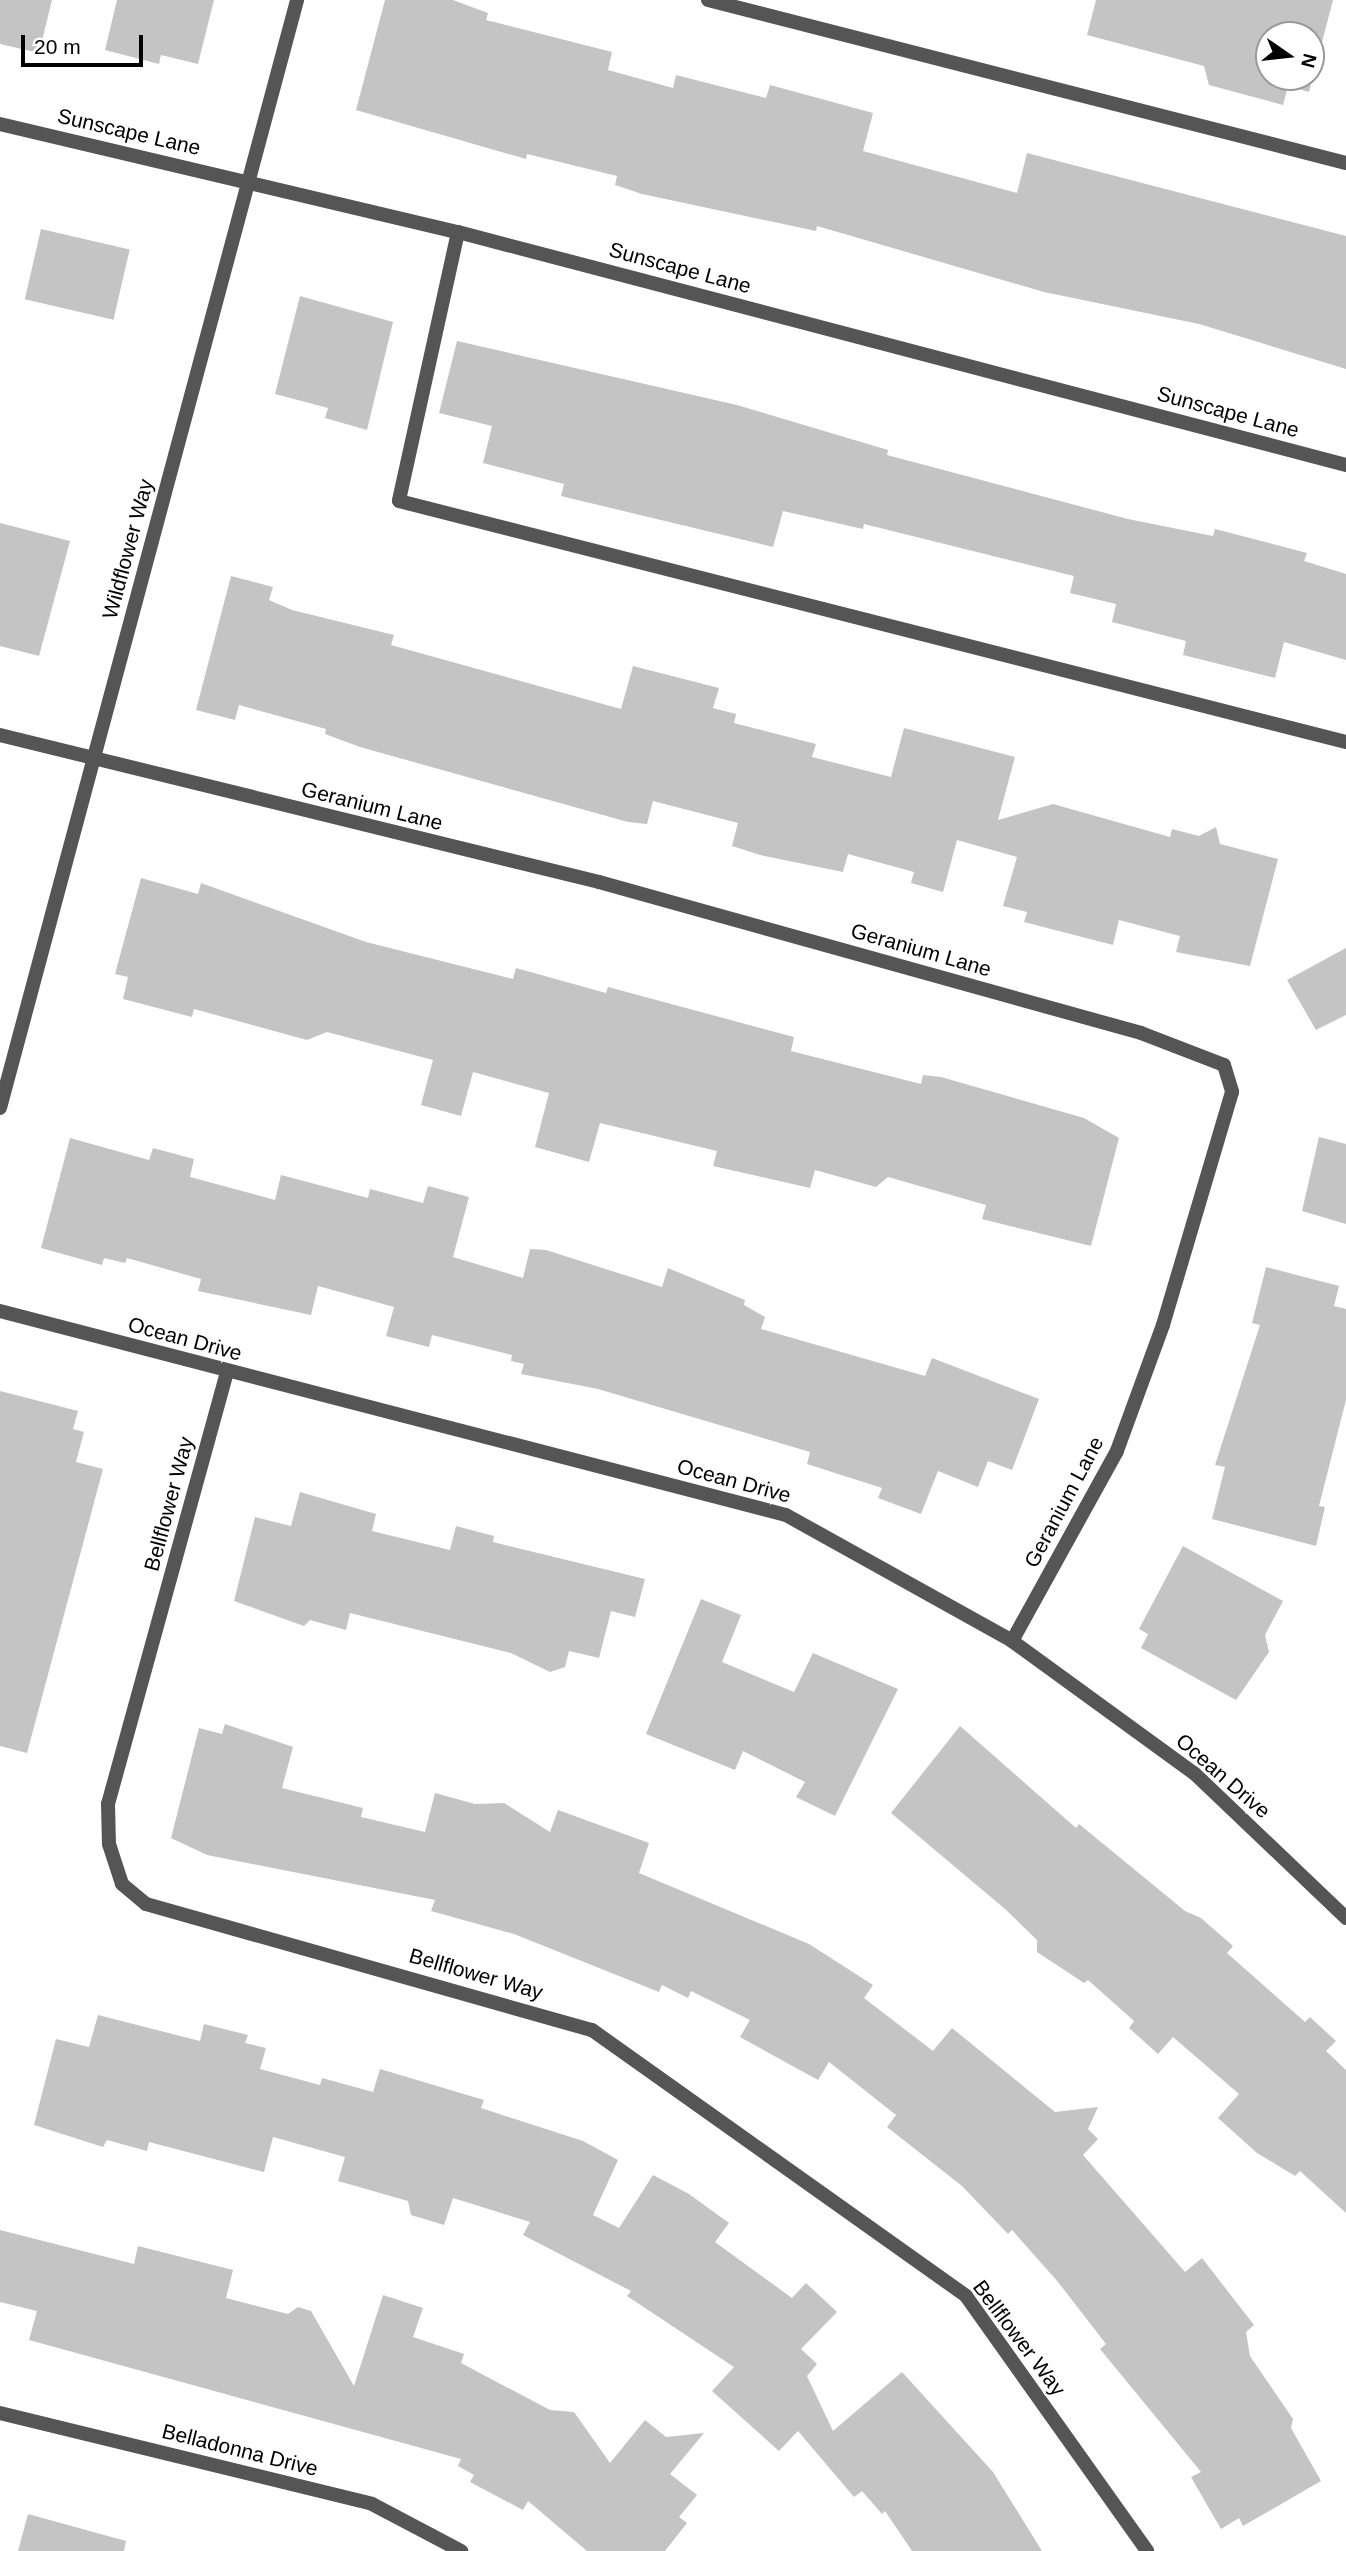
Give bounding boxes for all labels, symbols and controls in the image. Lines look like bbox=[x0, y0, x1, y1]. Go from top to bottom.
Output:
scale bar bbox=[24, 21, 147, 65]
north arrow bbox=[1255, 21, 1325, 91]
text: 20 m bbox=[34, 35, 81, 58]
text: N bbox=[1297, 52, 1321, 70]
street label: Sunscape Lane bbox=[55, 103, 203, 161]
street label: Sunscape Lane bbox=[606, 237, 754, 299]
street label: Sunscape Lane bbox=[1154, 381, 1302, 443]
street label: Wildflower Way bbox=[97, 476, 159, 622]
street label: Geranium Lane bbox=[299, 776, 445, 836]
street label: Geranium Lane bbox=[848, 918, 994, 982]
street label: Ocean Drive bbox=[125, 1312, 245, 1366]
street label: Geranium Lane bbox=[1019, 1432, 1109, 1572]
street label: Bellflower Way bbox=[139, 1434, 199, 1574]
street label: Ocean Drive bbox=[674, 1454, 794, 1508]
street label: Ocean Drive bbox=[1171, 1728, 1275, 1824]
street label: Bellflower Way bbox=[406, 1943, 546, 2005]
street label: Bellflower Way bbox=[967, 2275, 1071, 2401]
street label: Belladonna Drive bbox=[159, 2418, 321, 2482]

